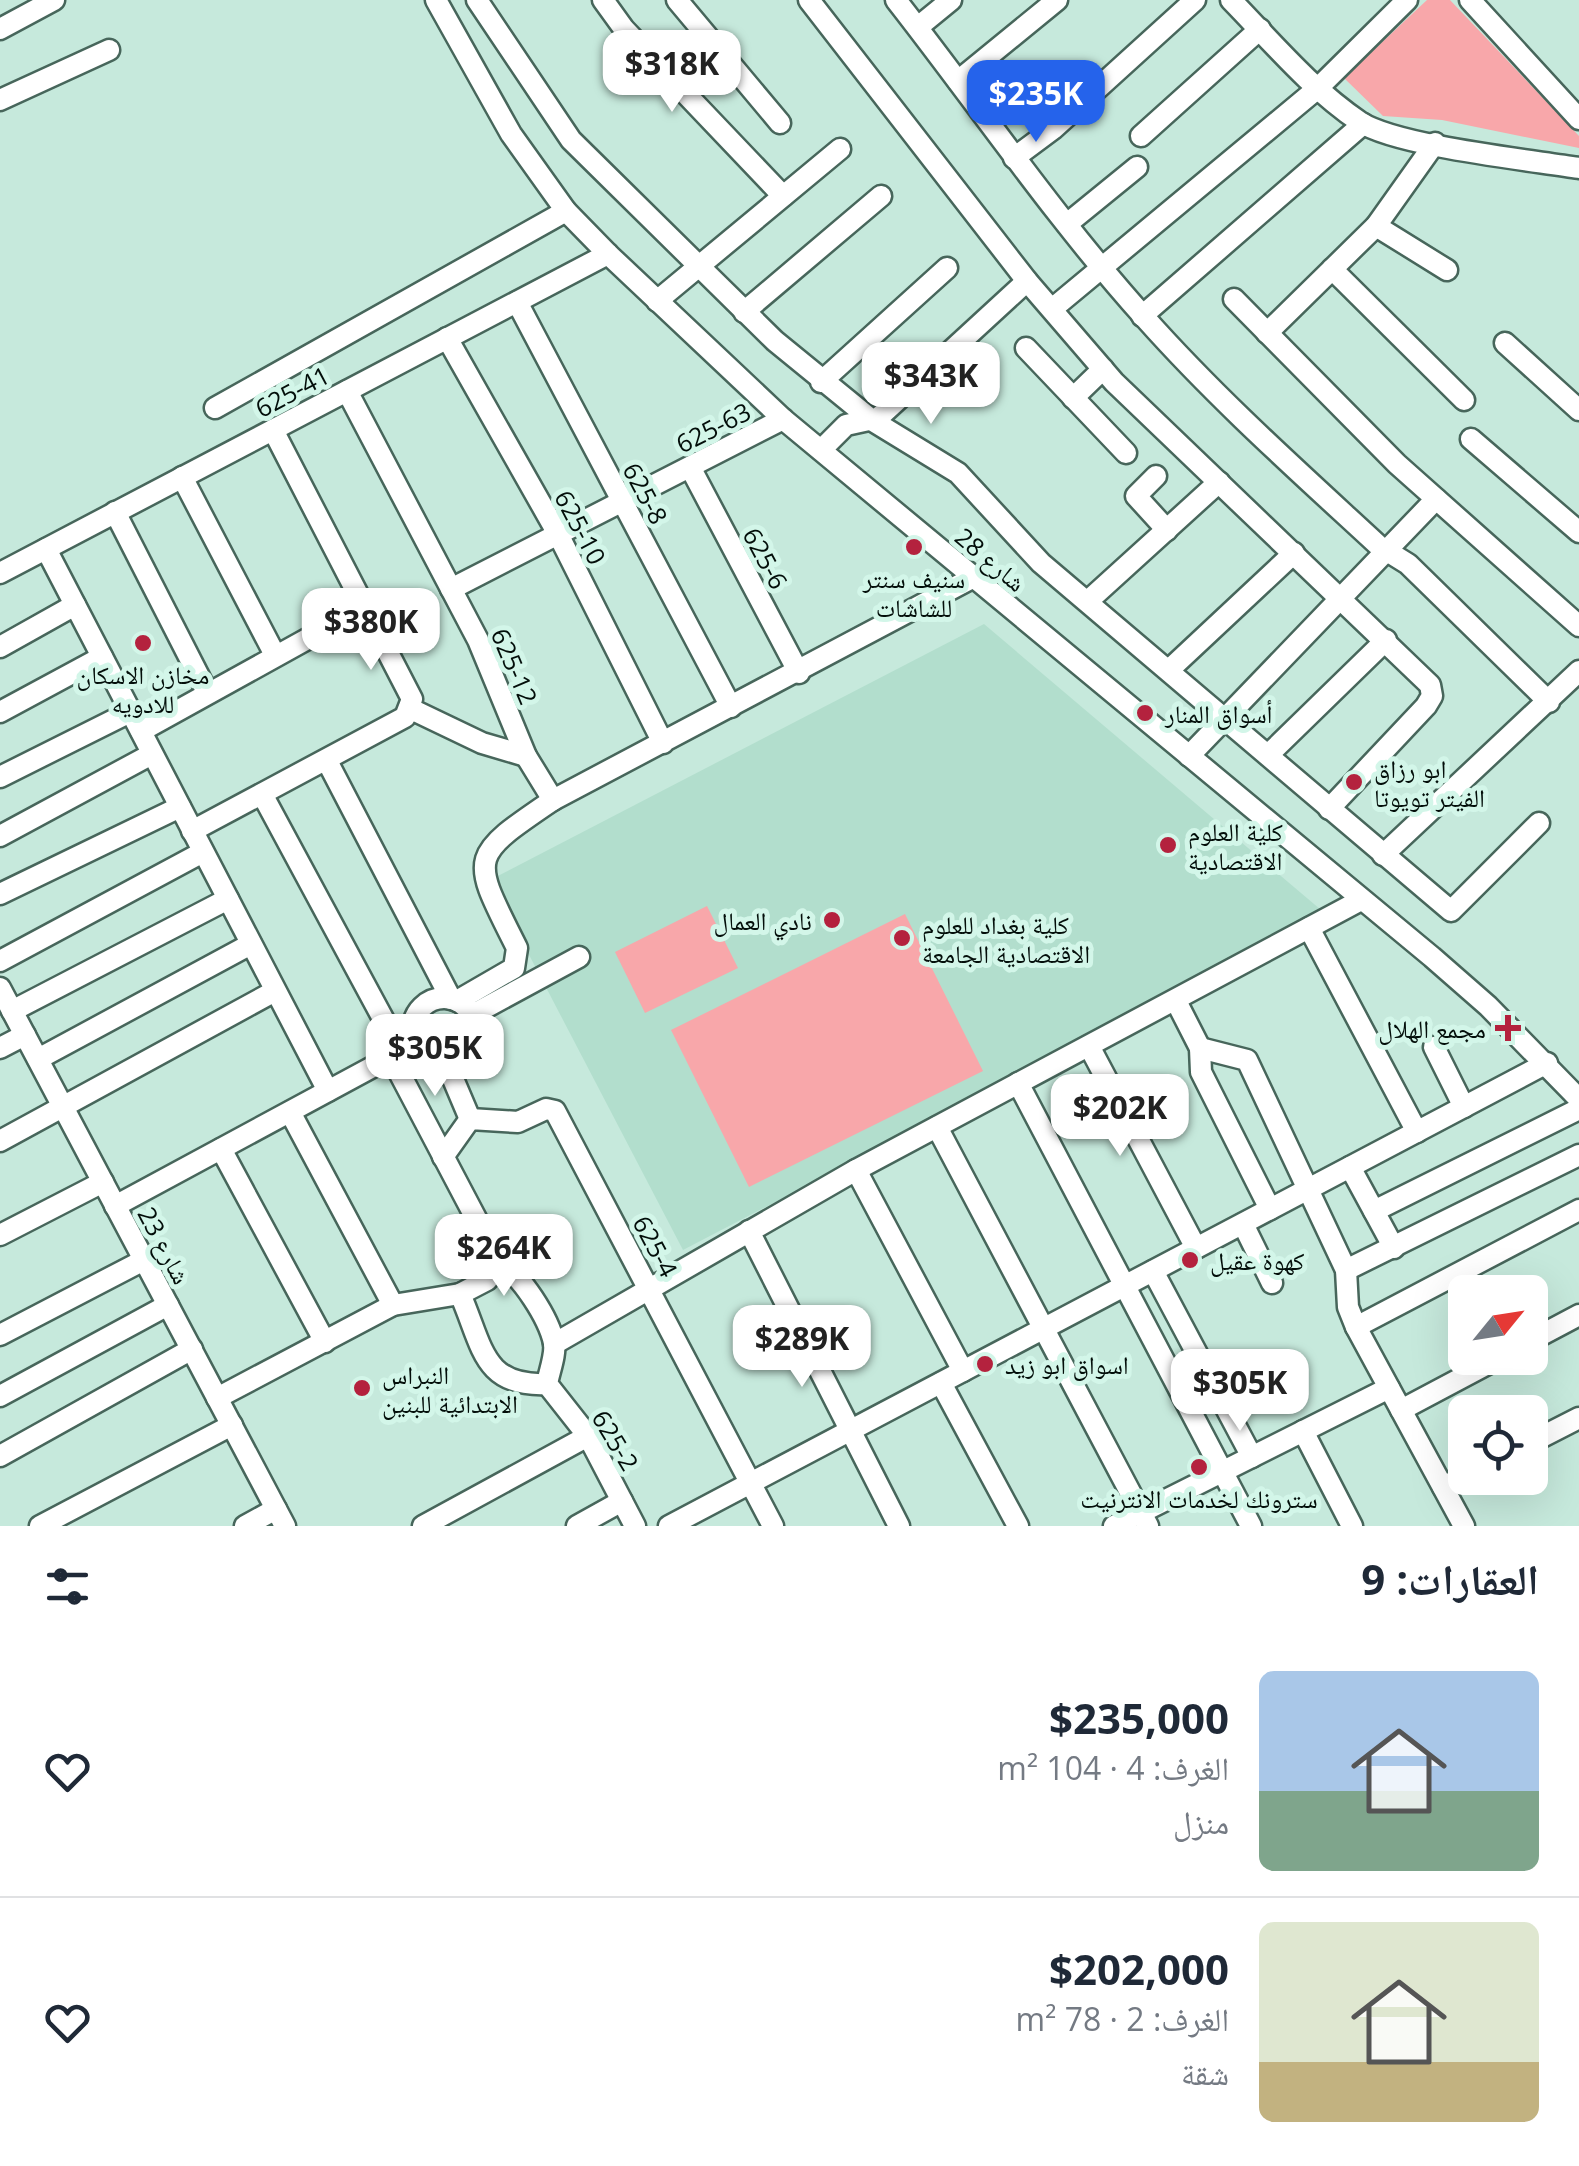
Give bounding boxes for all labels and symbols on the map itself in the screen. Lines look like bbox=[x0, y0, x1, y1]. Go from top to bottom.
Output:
pin: $318K bbox=[602, 30, 742, 115]
pin: $235K bbox=[966, 60, 1106, 145]
pin: $343K bbox=[861, 342, 1001, 427]
street label: 625-41 bbox=[249, 357, 335, 425]
street label: 625-63 bbox=[670, 394, 756, 460]
street label: 625-8 bbox=[616, 456, 676, 530]
street label: 625-10 bbox=[547, 484, 615, 570]
street label: شارع 28 bbox=[948, 519, 1034, 599]
street label: 625-6 bbox=[736, 521, 796, 595]
marker: سنيف سنتر للشاشات bbox=[903, 536, 925, 558]
place label: سنيف سنتر للشاشات bbox=[862, 561, 965, 624]
pin: $380K bbox=[301, 588, 441, 673]
street label: 625-12 bbox=[484, 623, 546, 709]
marker: مخازن الاسكان للادويه bbox=[132, 632, 154, 654]
place label: مخازن الاسكان للادويه bbox=[77, 657, 209, 720]
place label: أسواق المنار bbox=[1164, 696, 1273, 730]
marker: أسواق المنار bbox=[1134, 702, 1156, 724]
place label: ابو رزاق الفيتر تويوتا bbox=[1374, 751, 1485, 814]
marker: ابو رزاق الفيتر تويوتا bbox=[1343, 771, 1365, 793]
place label: كلية العلوم الاقتصادية bbox=[1188, 814, 1283, 877]
marker: كلية العلوم الاقتصادية bbox=[1157, 834, 1179, 856]
place label: نادي العمال bbox=[713, 903, 812, 941]
place label: كلية بغداد للعلوم الاقتصادية الجامعة bbox=[922, 907, 1090, 970]
marker: نادي العمال bbox=[821, 909, 843, 931]
marker: كلية بغداد للعلوم الاقتصادية الجامعة bbox=[891, 927, 913, 949]
place label: مجمع الهلال bbox=[1378, 1011, 1486, 1045]
pin: $305K bbox=[365, 1014, 505, 1099]
marker: مجمع الهلال bbox=[1495, 1015, 1521, 1041]
pin: $202K bbox=[1050, 1074, 1190, 1159]
street label: شارع 23 bbox=[131, 1201, 199, 1289]
street label: 625-4 bbox=[626, 1209, 686, 1283]
pin: $264K bbox=[434, 1214, 574, 1299]
place label: كهوة عقيل bbox=[1210, 1243, 1304, 1277]
marker: كهوة عقيل bbox=[1179, 1249, 1201, 1271]
north arrow bbox=[1448, 1275, 1548, 1375]
pin: $289K bbox=[732, 1305, 872, 1390]
place label: اسواق ابو زيد bbox=[1005, 1347, 1129, 1381]
pin: $305K bbox=[1170, 1349, 1310, 1434]
marker: اسواق ابو زيد bbox=[974, 1353, 996, 1375]
place label: النبراس الابتدائية للبنين bbox=[382, 1357, 518, 1420]
marker: النبراس الابتدائية للبنين bbox=[351, 1377, 373, 1399]
street label: 625-2 bbox=[585, 1403, 647, 1477]
marker: سترونك لخدمات الانترنيت bbox=[1188, 1456, 1210, 1478]
place label: سترونك لخدمات الانترنيت bbox=[1080, 1481, 1318, 1515]

